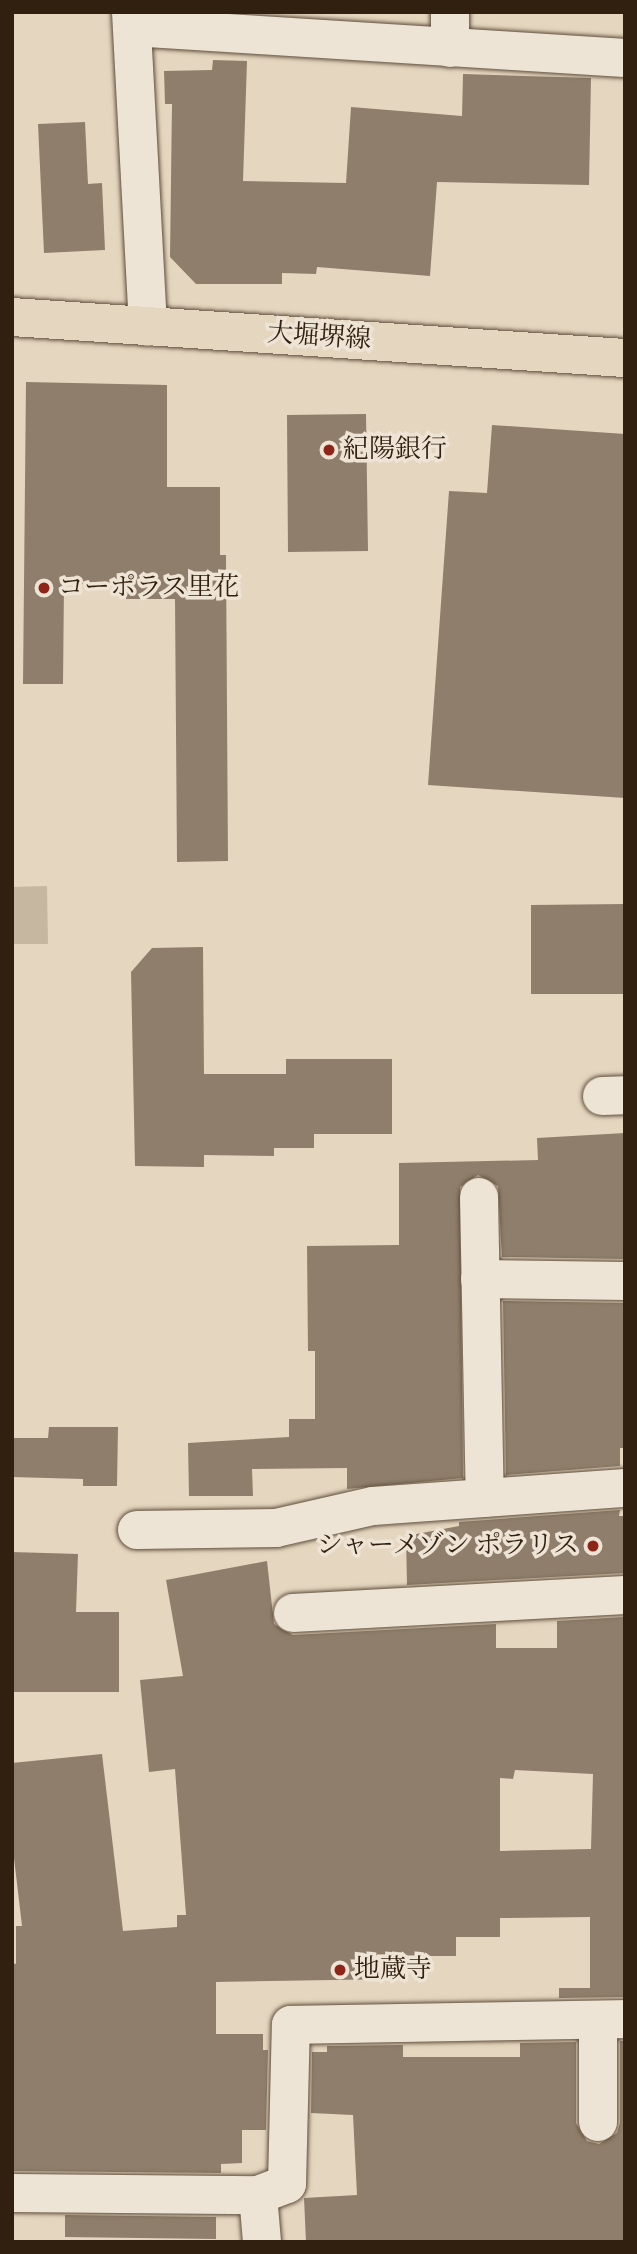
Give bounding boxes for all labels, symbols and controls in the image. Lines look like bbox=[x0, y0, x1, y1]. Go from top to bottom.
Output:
street label: 大堀堺線 bbox=[266, 318, 372, 356]
place label: 紀陽銀行 bbox=[343, 434, 447, 466]
marker: 紀陽銀行 bbox=[321, 442, 337, 458]
place label: コーポラス里花 bbox=[58, 572, 240, 604]
marker: コーポラス里花 bbox=[36, 580, 52, 596]
place label: シャーメゾン ポラリス bbox=[314, 1530, 579, 1562]
marker: シャーメゾン ポラリス bbox=[585, 1538, 601, 1554]
place label: 地蔵寺 bbox=[354, 1954, 432, 1986]
marker: 地蔵寺 bbox=[332, 1962, 348, 1978]

